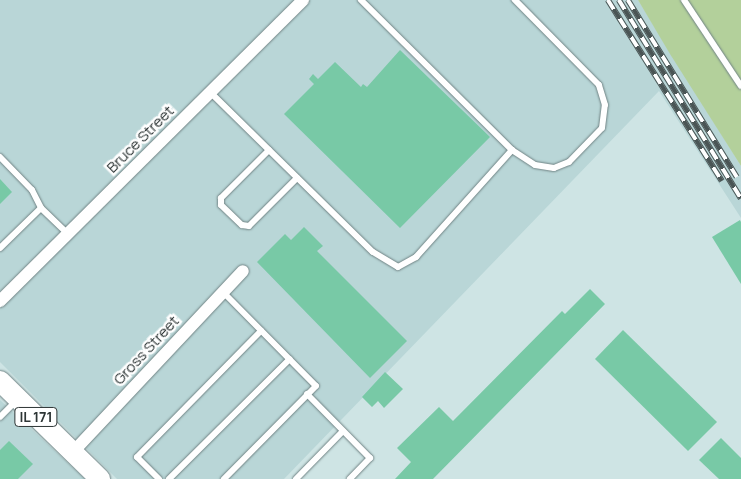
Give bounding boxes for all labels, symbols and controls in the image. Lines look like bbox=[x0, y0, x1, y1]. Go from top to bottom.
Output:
street label: Bruce Street bbox=[103, 102, 177, 176]
street label: Gross Street bbox=[110, 312, 182, 388]
road number: IL 171 bbox=[14, 406, 58, 428]

